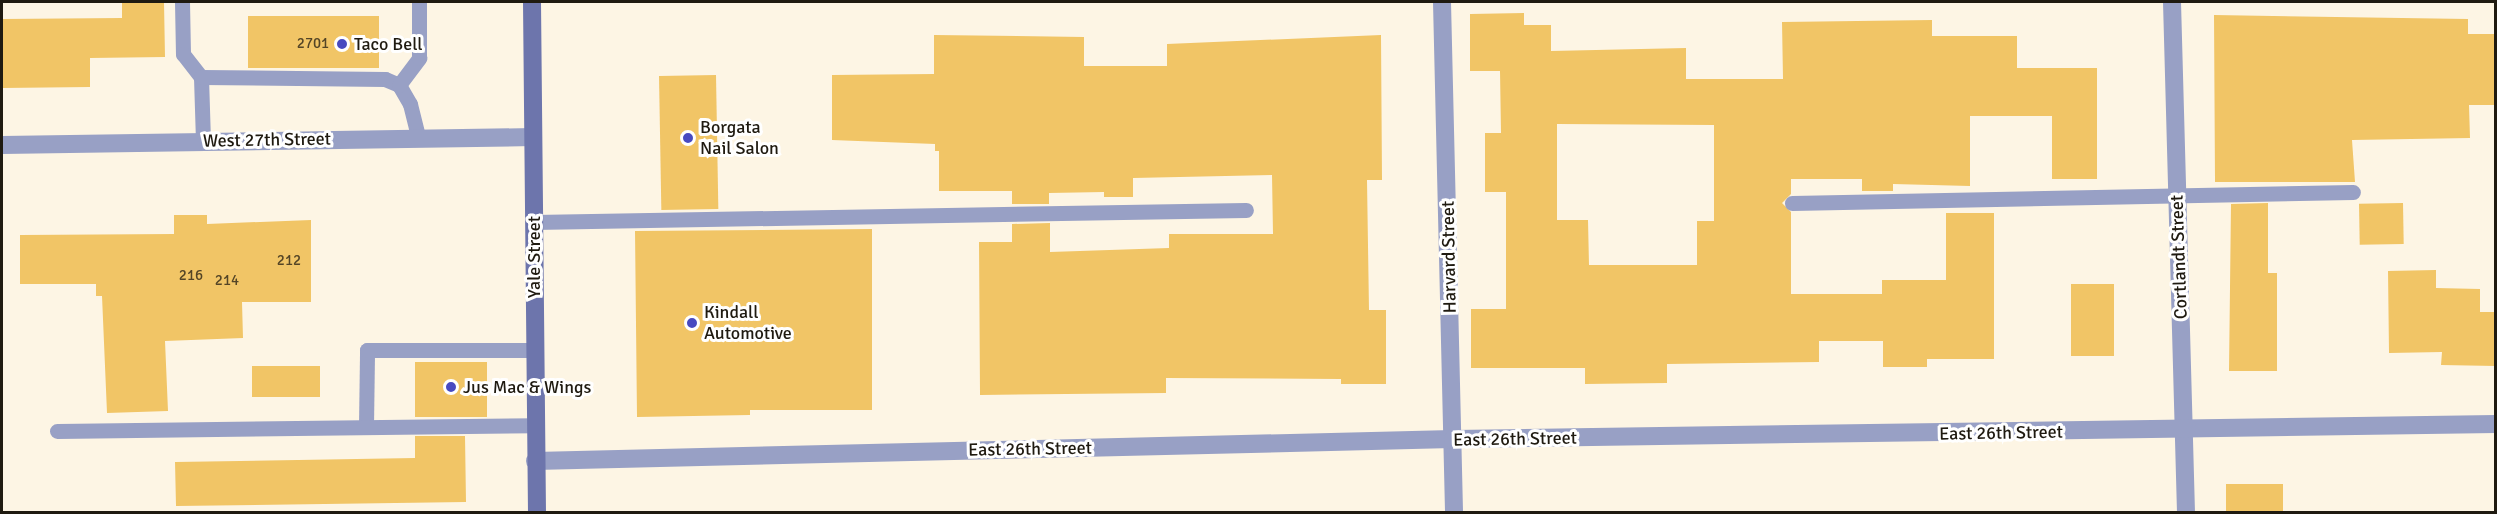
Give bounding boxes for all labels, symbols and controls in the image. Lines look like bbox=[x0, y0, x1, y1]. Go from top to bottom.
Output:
place label: Taco Bell bbox=[354, 33, 423, 55]
house number: 2701 bbox=[297, 35, 329, 53]
marker: Taco Bell bbox=[335, 37, 349, 51]
place label: Borgata Nail Salon bbox=[700, 117, 779, 160]
street label: West 27th Street bbox=[203, 128, 331, 152]
marker: Borgata Nail Salon bbox=[681, 131, 695, 145]
street label: Cortlandt Street bbox=[2166, 194, 2192, 320]
street label: Harvard Street bbox=[1437, 201, 1461, 313]
street label: Yale Street bbox=[523, 216, 545, 298]
house number: 212 bbox=[277, 252, 301, 270]
house number: 216 bbox=[179, 267, 203, 285]
house number: 214 bbox=[215, 272, 239, 290]
place label: Kindall Automotive bbox=[704, 302, 792, 344]
marker: Kindall Automotive bbox=[685, 316, 699, 330]
place label: Jus Mac & Wings bbox=[463, 376, 591, 398]
marker: Jus Mac & Wings bbox=[444, 380, 458, 394]
street label: East 26th Street bbox=[1939, 421, 2063, 445]
street label: East 26th Street bbox=[1453, 427, 1577, 451]
street label: East 26th Street bbox=[968, 437, 1092, 461]

